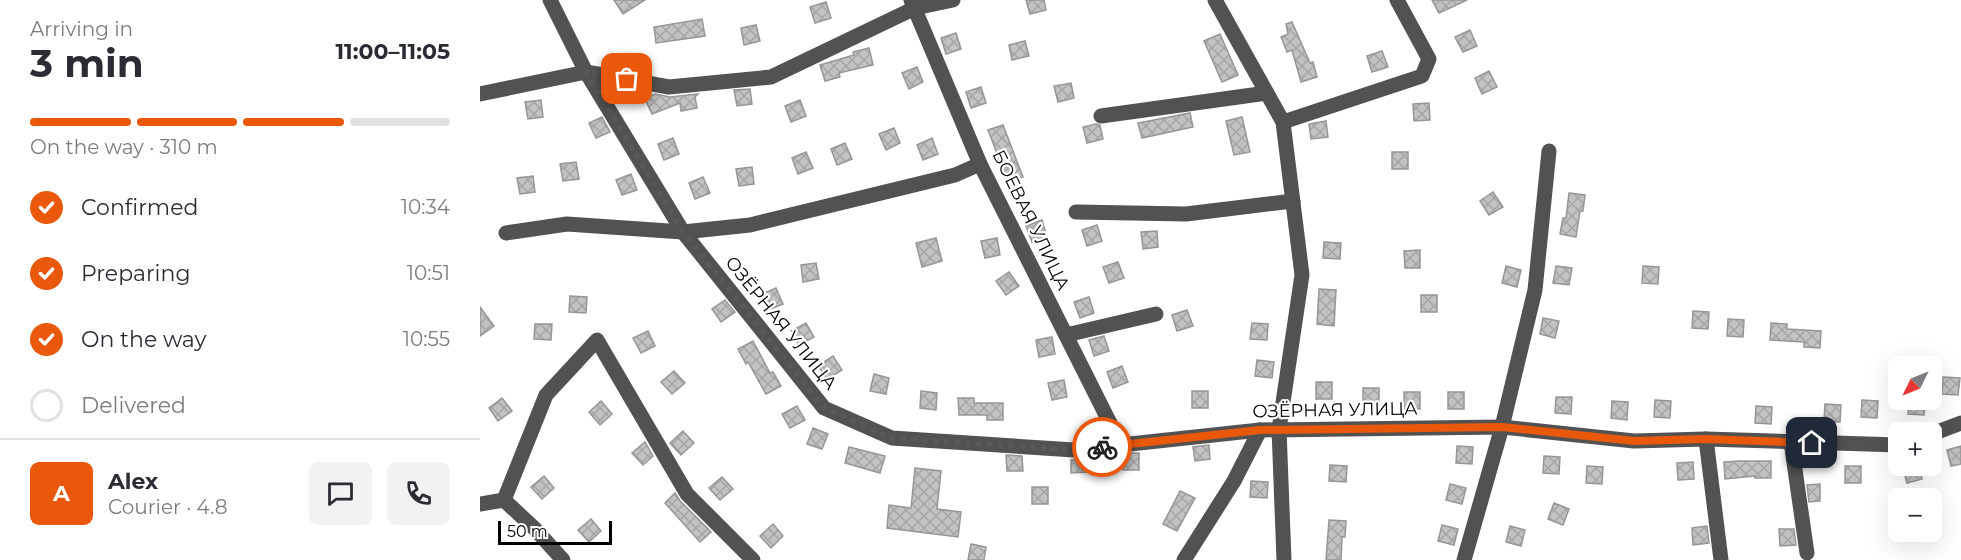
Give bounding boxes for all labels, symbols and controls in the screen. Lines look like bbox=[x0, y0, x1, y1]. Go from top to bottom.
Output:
text: Arriving in bbox=[30, 17, 133, 41]
text: 11:00–11:05 bbox=[335, 38, 450, 65]
text: 3 min bbox=[30, 39, 144, 87]
pin bbox=[601, 53, 652, 104]
icon: bag bbox=[610, 62, 643, 95]
text: On the way · 310 m bbox=[30, 135, 218, 159]
street label: БОЕВАЯ УЛИЦА bbox=[987, 146, 1075, 294]
icon: check bbox=[30, 191, 63, 224]
text: Confirmed bbox=[81, 194, 198, 221]
text: 10:34 bbox=[401, 195, 450, 219]
street label: ОЗЁРНАЯ УЛИЦА bbox=[720, 252, 842, 395]
icon: check bbox=[30, 257, 63, 290]
text: Preparing bbox=[81, 260, 190, 287]
text: 10:51 bbox=[407, 261, 450, 285]
icon: check bbox=[30, 323, 63, 356]
text: On the way bbox=[81, 326, 206, 353]
text: 10:55 bbox=[403, 327, 450, 351]
north arrow bbox=[1888, 356, 1942, 410]
map controls bbox=[1888, 356, 1942, 542]
text: Delivered bbox=[81, 392, 186, 419]
street label: ОЗЁРНАЯ УЛИЦА bbox=[1252, 398, 1418, 422]
courier bbox=[1072, 417, 1132, 477]
pin bbox=[1786, 417, 1837, 468]
button: + bbox=[1888, 422, 1942, 476]
icon: home bbox=[1795, 426, 1828, 459]
icon: bike bbox=[1086, 431, 1119, 464]
button: chat bbox=[309, 462, 372, 525]
button: phone bbox=[387, 462, 450, 525]
text: Alex bbox=[108, 468, 158, 495]
text: A bbox=[53, 480, 70, 507]
button: − bbox=[1888, 488, 1942, 542]
text: Courier · 4.8 bbox=[108, 495, 227, 519]
scale bar bbox=[498, 518, 612, 546]
text: 50 m bbox=[507, 522, 548, 541]

